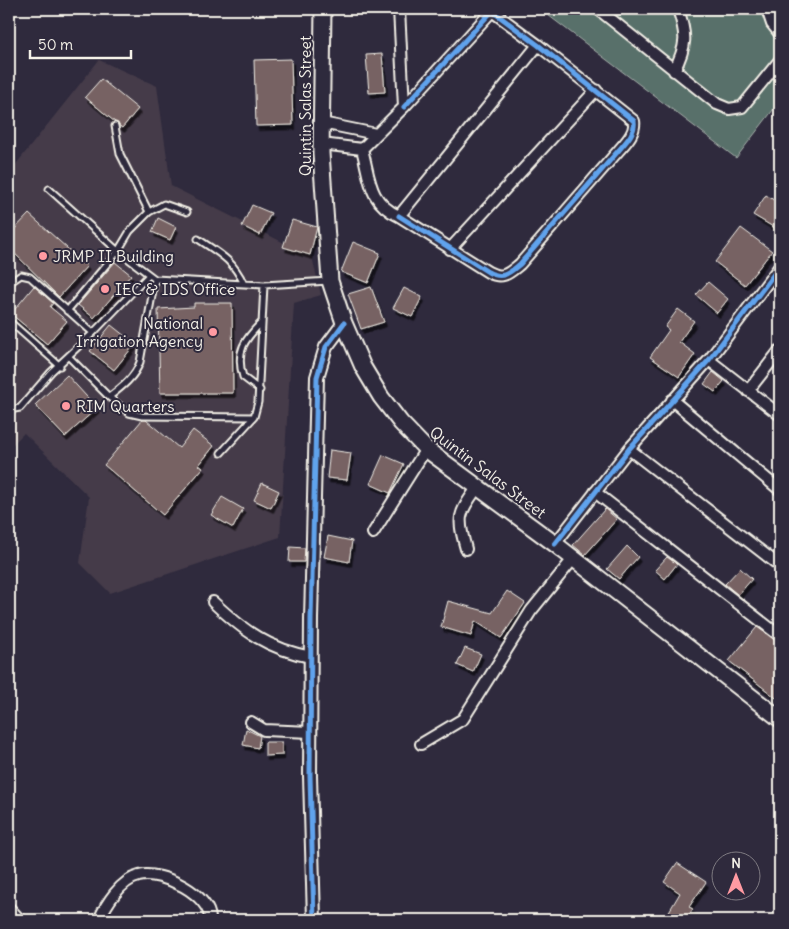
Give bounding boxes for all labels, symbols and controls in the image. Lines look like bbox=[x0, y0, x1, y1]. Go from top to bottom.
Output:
scale bar bbox=[30, 28, 131, 60]
text: 50 m bbox=[38, 35, 73, 54]
street label: Quintin Salas Street bbox=[295, 35, 315, 176]
place label: JRMP II Building bbox=[53, 246, 174, 266]
marker: JRMP II Building bbox=[37, 250, 49, 262]
place label: IEC & IDS Office bbox=[115, 279, 235, 299]
marker: IEC & IDS Office bbox=[99, 283, 111, 295]
place label: National Irrigation Agency bbox=[76, 313, 203, 351]
marker: National Irrigation Agency bbox=[207, 326, 219, 338]
place label: RIM Quarters bbox=[76, 396, 175, 416]
marker: RIM Quarters bbox=[60, 400, 72, 412]
street label: Quintin Salas Street bbox=[426, 422, 551, 523]
north arrow bbox=[712, 852, 762, 902]
text: N bbox=[731, 854, 741, 872]

